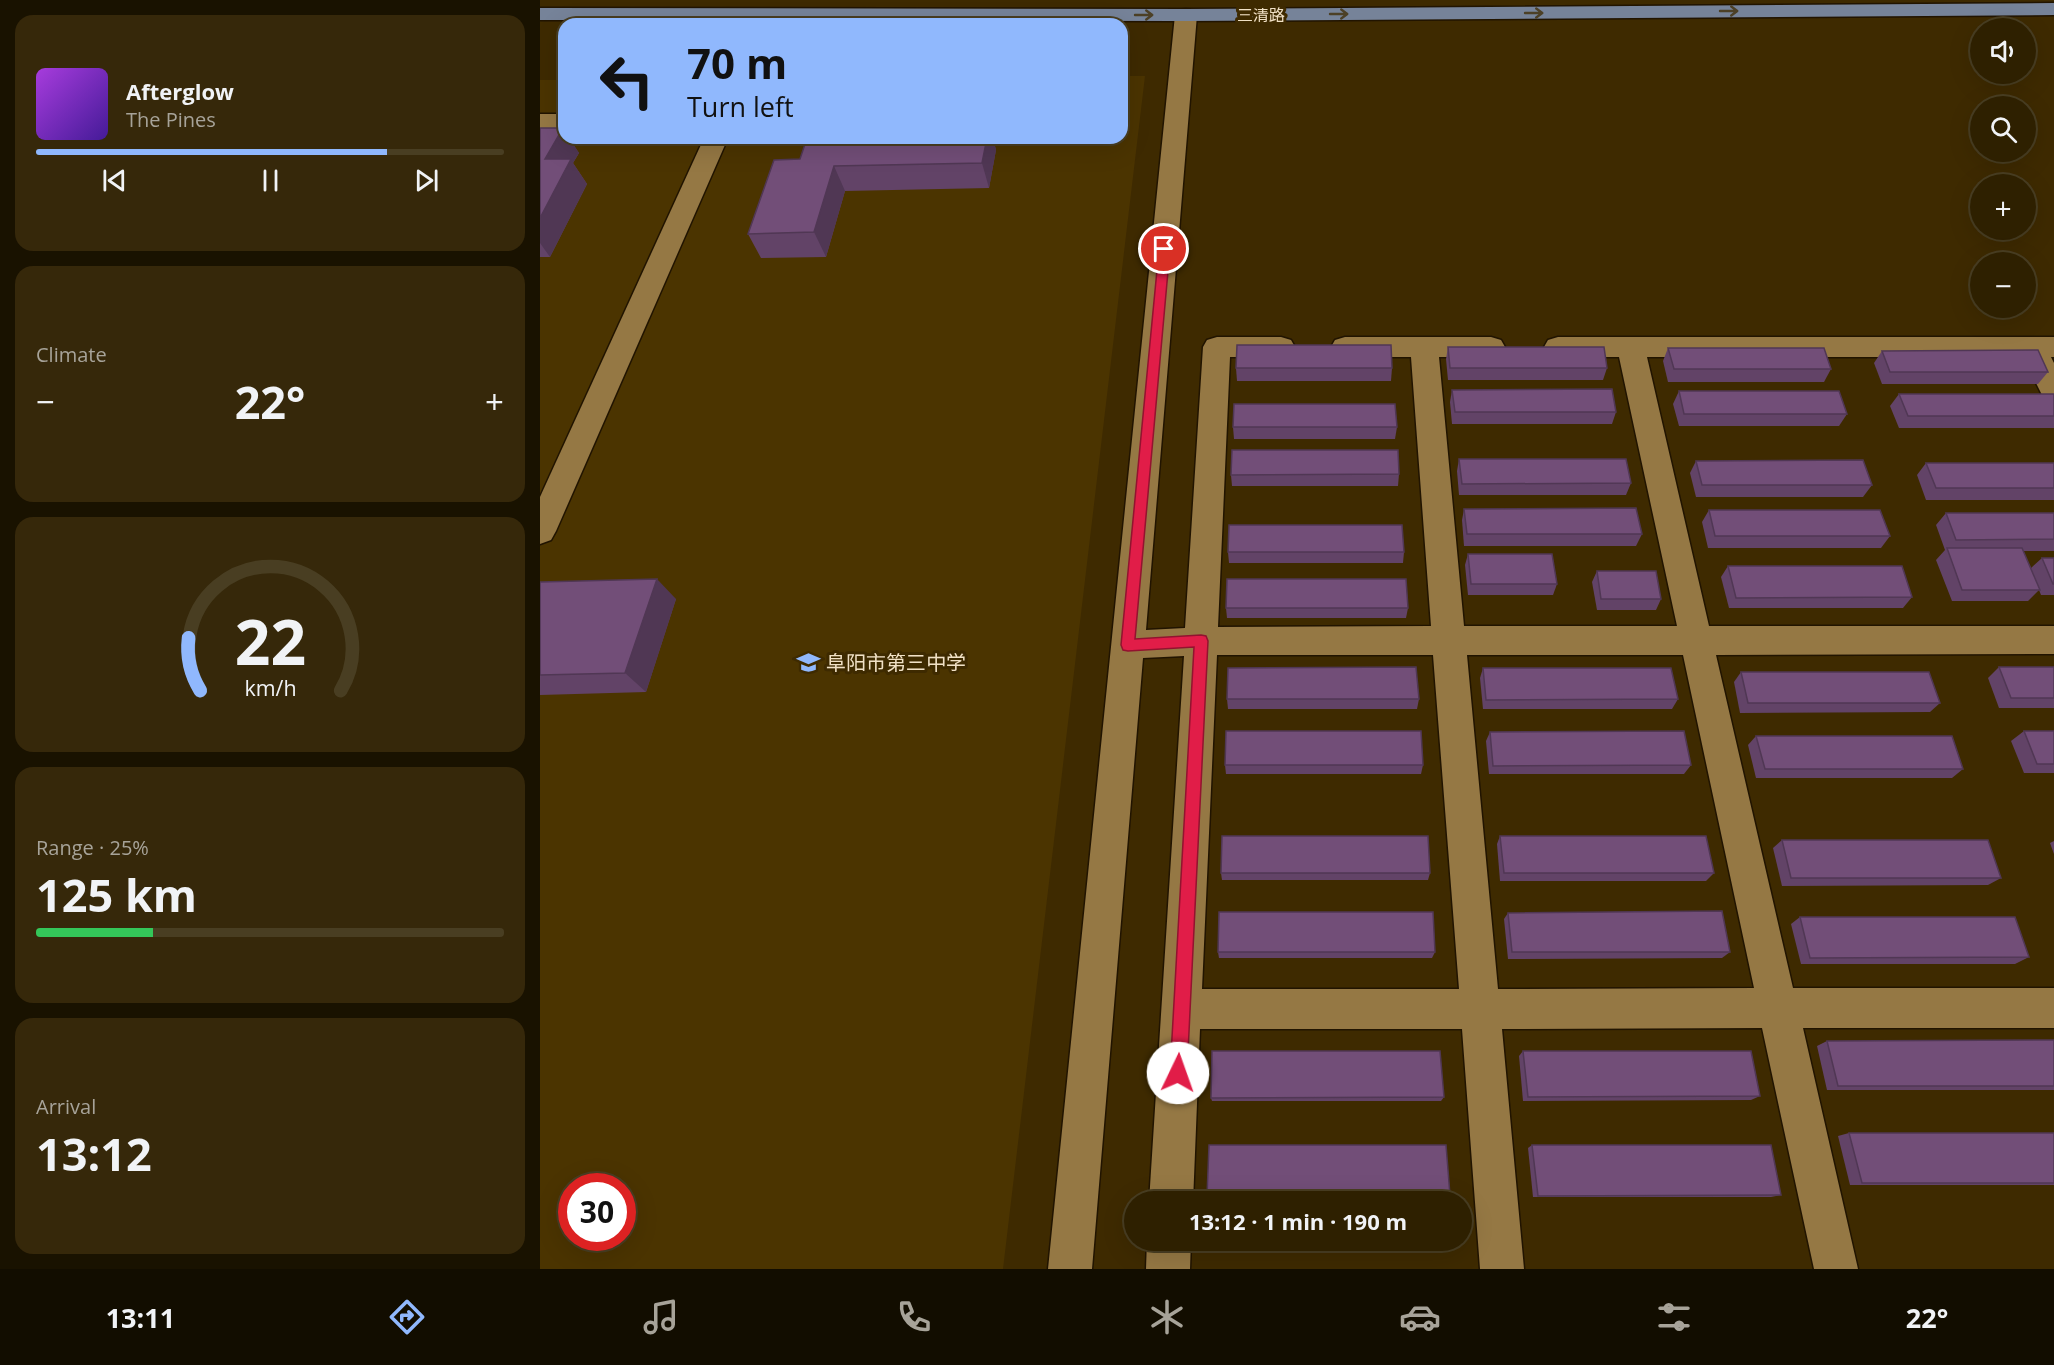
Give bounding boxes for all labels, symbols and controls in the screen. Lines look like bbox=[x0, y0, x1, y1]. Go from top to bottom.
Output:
street label: 三清路 bbox=[1237, 4, 1285, 26]
one-way arrow bbox=[1719, 5, 1739, 17]
one-way arrow bbox=[1524, 7, 1544, 19]
one-way arrow bbox=[1329, 8, 1349, 20]
one-way arrow bbox=[1134, 9, 1154, 21]
map controls bbox=[1970, 18, 2036, 318]
button: sound bbox=[1970, 18, 2036, 84]
text: 70 m bbox=[687, 34, 787, 91]
icon: left bbox=[588, 42, 666, 120]
text: Afterglow bbox=[126, 76, 234, 106]
text: Turn left bbox=[687, 88, 794, 125]
button: search bbox=[1970, 96, 2036, 162]
text: The Pines bbox=[126, 106, 216, 133]
icon: previous bbox=[98, 164, 131, 197]
icon: pause bbox=[254, 164, 287, 197]
icon: next bbox=[410, 164, 443, 197]
button: + bbox=[1970, 174, 2036, 240]
pin bbox=[1138, 223, 1189, 274]
icon: arrive bbox=[1147, 232, 1180, 265]
button: − bbox=[1970, 252, 2036, 318]
text: Climate bbox=[36, 341, 107, 368]
text: 22° bbox=[235, 371, 305, 432]
text: − bbox=[36, 379, 55, 424]
text: + bbox=[485, 379, 504, 424]
text: 22 bbox=[234, 599, 306, 684]
school or university icon: 阜阳市第三中学 bbox=[795, 649, 821, 675]
place label: 阜阳市第三中学 bbox=[826, 649, 966, 676]
text: km/h bbox=[244, 674, 296, 703]
text: Range · 25% bbox=[36, 834, 149, 861]
text: 125 km bbox=[36, 864, 197, 925]
position arrow bbox=[1146, 1041, 1210, 1105]
text: Arrival bbox=[36, 1093, 96, 1120]
text: 13:12 bbox=[36, 1123, 152, 1184]
speed limit sign: 30 bbox=[558, 1173, 636, 1251]
text: 13:12 · 1 min · 190 m bbox=[1189, 1206, 1407, 1236]
icon: directions bbox=[386, 1296, 428, 1338]
icon: music bbox=[640, 1296, 682, 1338]
icon: phone bbox=[893, 1296, 935, 1338]
icon: climate bbox=[1146, 1296, 1188, 1338]
icon: car bbox=[1399, 1296, 1441, 1338]
icon: filters bbox=[1653, 1296, 1695, 1338]
text: 13:11 bbox=[106, 1299, 175, 1336]
text: 22° bbox=[1906, 1299, 1948, 1336]

